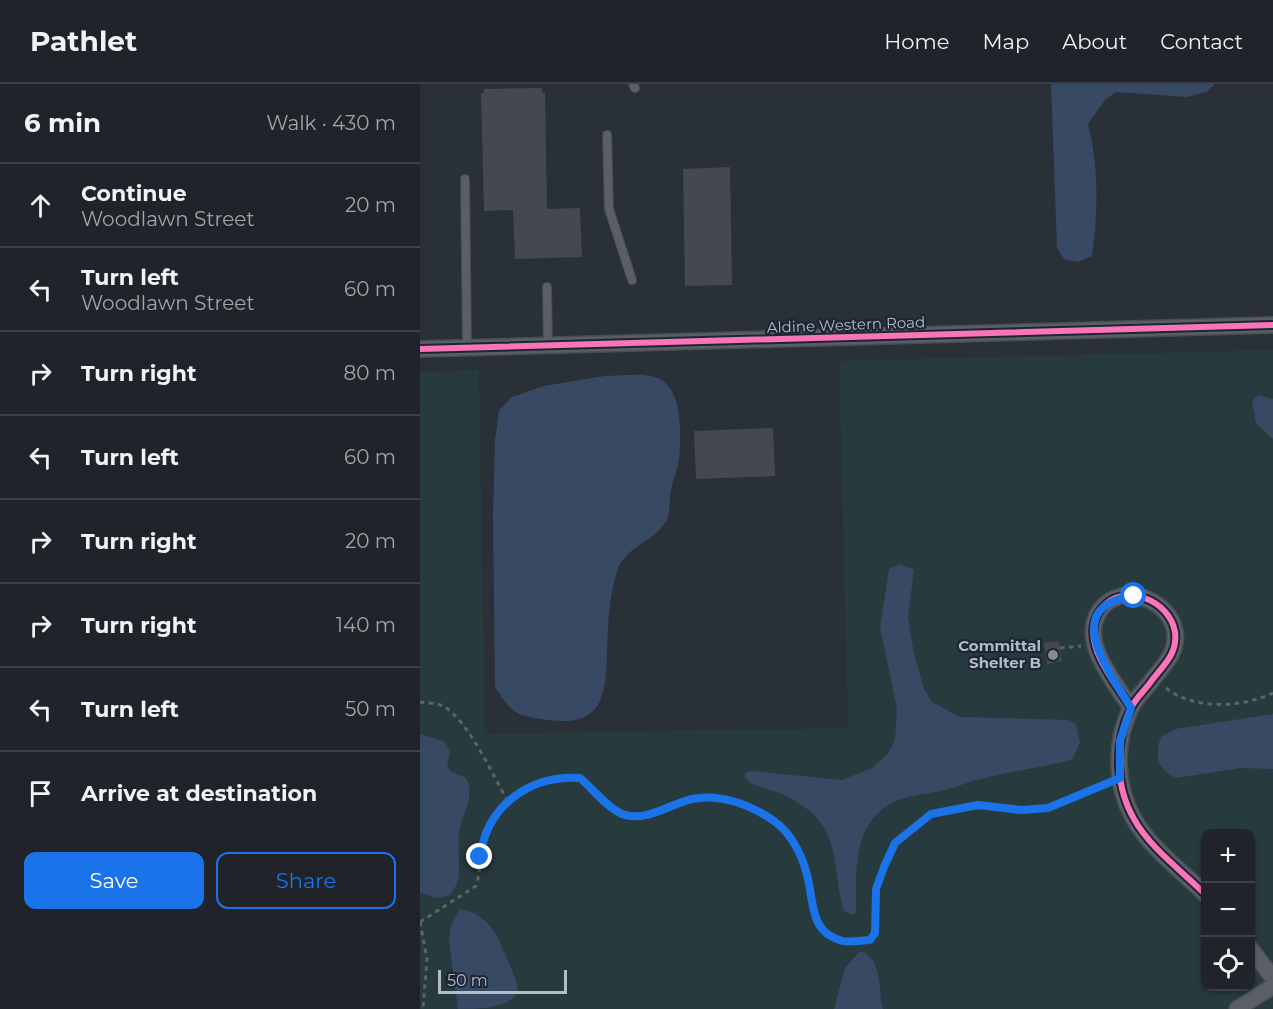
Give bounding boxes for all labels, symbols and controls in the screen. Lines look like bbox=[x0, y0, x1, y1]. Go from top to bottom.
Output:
text: Pathlet bbox=[30, 24, 137, 58]
text: Home bbox=[884, 29, 949, 54]
text: Map bbox=[982, 29, 1029, 54]
text: About bbox=[1062, 29, 1127, 54]
text: Contact bbox=[1160, 29, 1243, 54]
text: 6 min bbox=[24, 107, 101, 139]
text: Walk · 430 m bbox=[266, 111, 396, 135]
text: Continue bbox=[81, 180, 187, 207]
icon: ahead bbox=[24, 189, 57, 222]
text: 20 m bbox=[345, 193, 396, 217]
text: Woodlawn Street bbox=[81, 207, 255, 231]
text: Turn left bbox=[81, 264, 179, 291]
icon: left bbox=[24, 273, 57, 306]
text: 60 m bbox=[344, 277, 396, 301]
text: Woodlawn Street bbox=[81, 291, 255, 315]
street label: Aldine Western Road bbox=[766, 312, 925, 337]
icon: right bbox=[24, 357, 57, 390]
text: Turn right bbox=[81, 360, 196, 387]
text: 80 m bbox=[344, 361, 396, 385]
icon: left bbox=[24, 441, 57, 474]
text: Turn left bbox=[81, 444, 179, 471]
text: 60 m bbox=[344, 445, 396, 469]
icon: right bbox=[24, 525, 57, 558]
text: Turn right bbox=[81, 528, 196, 555]
text: 20 m bbox=[345, 529, 396, 553]
route start bbox=[1120, 582, 1146, 608]
icon: right bbox=[24, 609, 57, 642]
text: Turn right bbox=[81, 612, 196, 639]
text: 140 m bbox=[336, 613, 396, 637]
place label: Committal Shelter B bbox=[958, 636, 1041, 672]
marker: Committal Shelter B bbox=[1046, 648, 1060, 662]
icon: left bbox=[24, 693, 57, 726]
text: Turn left bbox=[81, 696, 179, 723]
text: 50 m bbox=[345, 697, 396, 721]
icon: arrive bbox=[24, 777, 57, 810]
text: Arrive at destination bbox=[81, 780, 317, 807]
map controls bbox=[1201, 829, 1255, 991]
button: + bbox=[1201, 829, 1255, 883]
route end bbox=[466, 843, 492, 869]
button: Save bbox=[24, 852, 204, 909]
button: Share bbox=[216, 852, 396, 909]
button: − bbox=[1201, 883, 1255, 937]
button: locate bbox=[1201, 937, 1255, 991]
scale bar bbox=[438, 967, 567, 994]
text: 50 m bbox=[447, 971, 488, 990]

